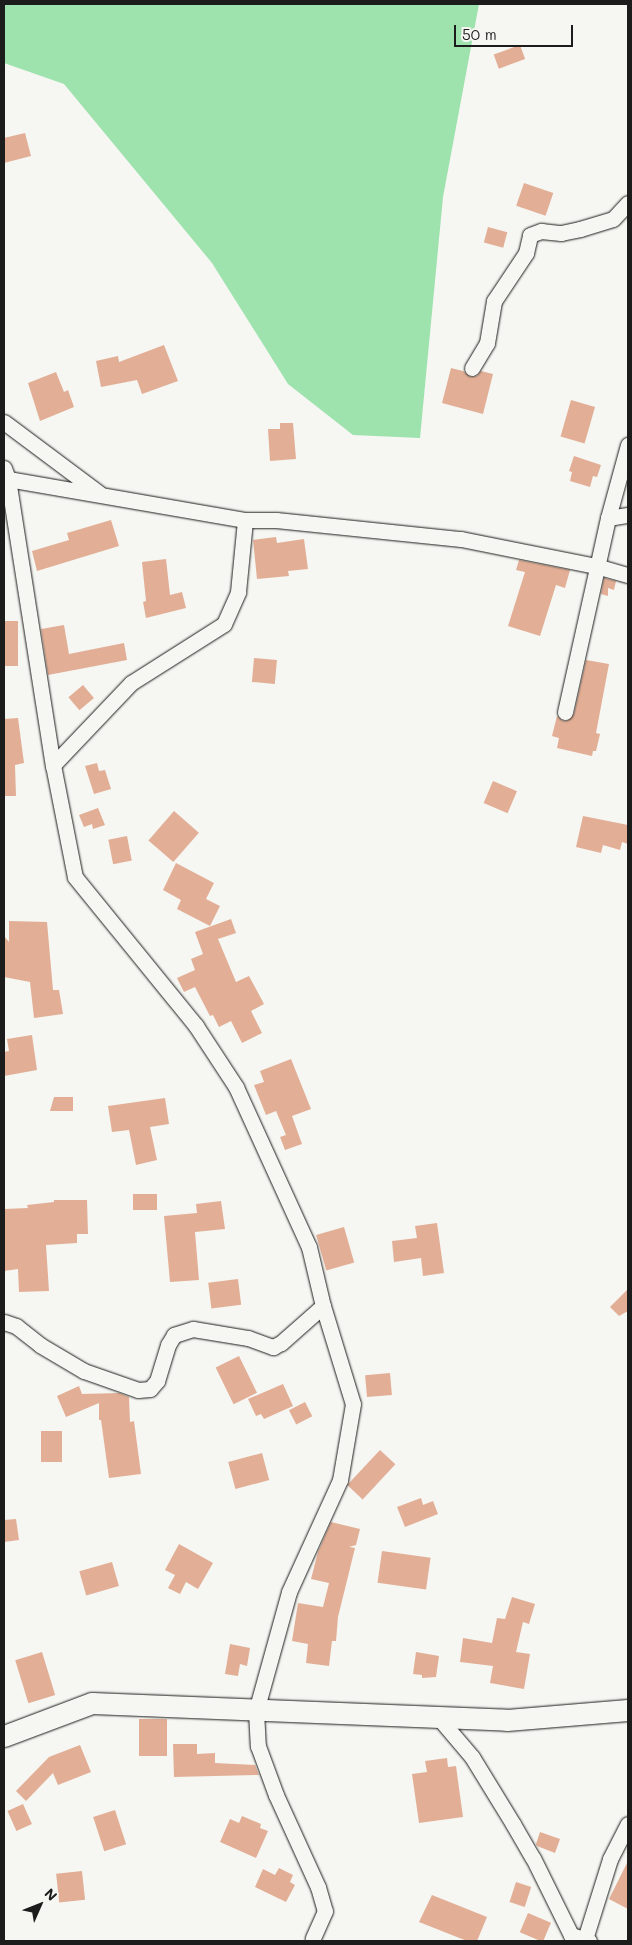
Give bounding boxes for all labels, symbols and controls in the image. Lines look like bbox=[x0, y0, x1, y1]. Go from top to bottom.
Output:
scale bar bbox=[457, 15, 576, 47]
text: 50 m bbox=[462, 24, 497, 44]
north arrow bbox=[15, 1880, 65, 1930]
text: N bbox=[41, 1884, 62, 1905]

